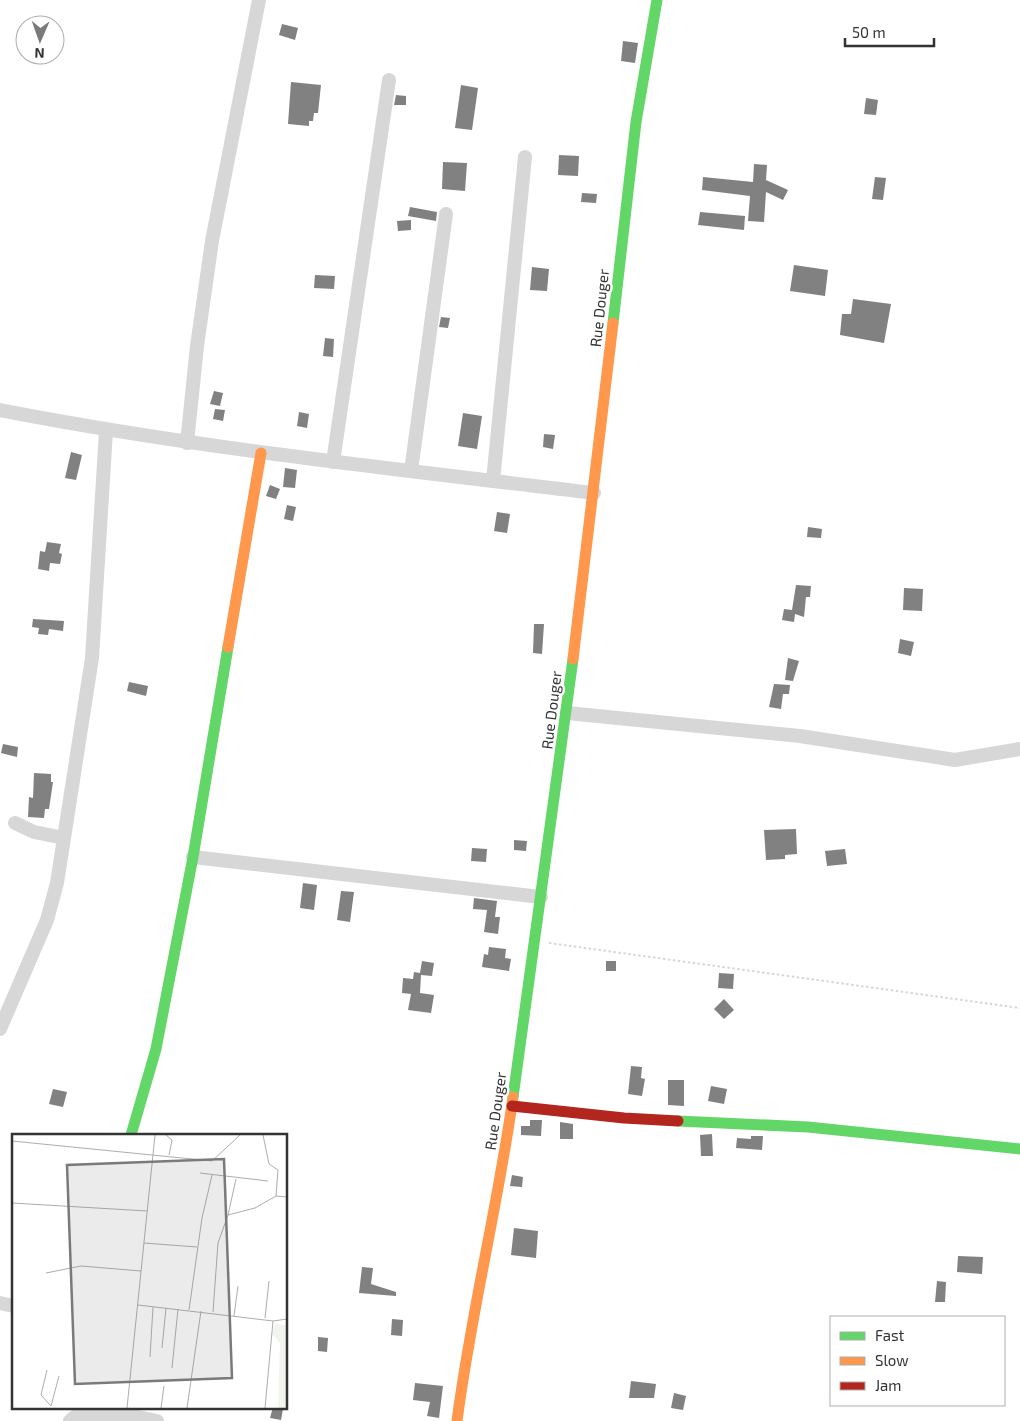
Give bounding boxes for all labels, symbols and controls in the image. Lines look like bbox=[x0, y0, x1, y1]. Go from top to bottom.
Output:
north arrow bbox=[15, 15, 65, 65]
scale bar bbox=[845, 15, 934, 47]
text: 50 m bbox=[852, 23, 886, 41]
text: N bbox=[34, 45, 45, 62]
street label: Rue Douger bbox=[586, 268, 612, 348]
street label: Rue Douger bbox=[537, 670, 565, 750]
street label: Rue Douger bbox=[481, 1071, 509, 1151]
inset map bbox=[12, 1134, 288, 1408]
legend bbox=[830, 1316, 1005, 1406]
text: Fast bbox=[875, 1326, 905, 1344]
text: Slow bbox=[875, 1351, 909, 1369]
text: Jam bbox=[875, 1376, 901, 1394]

